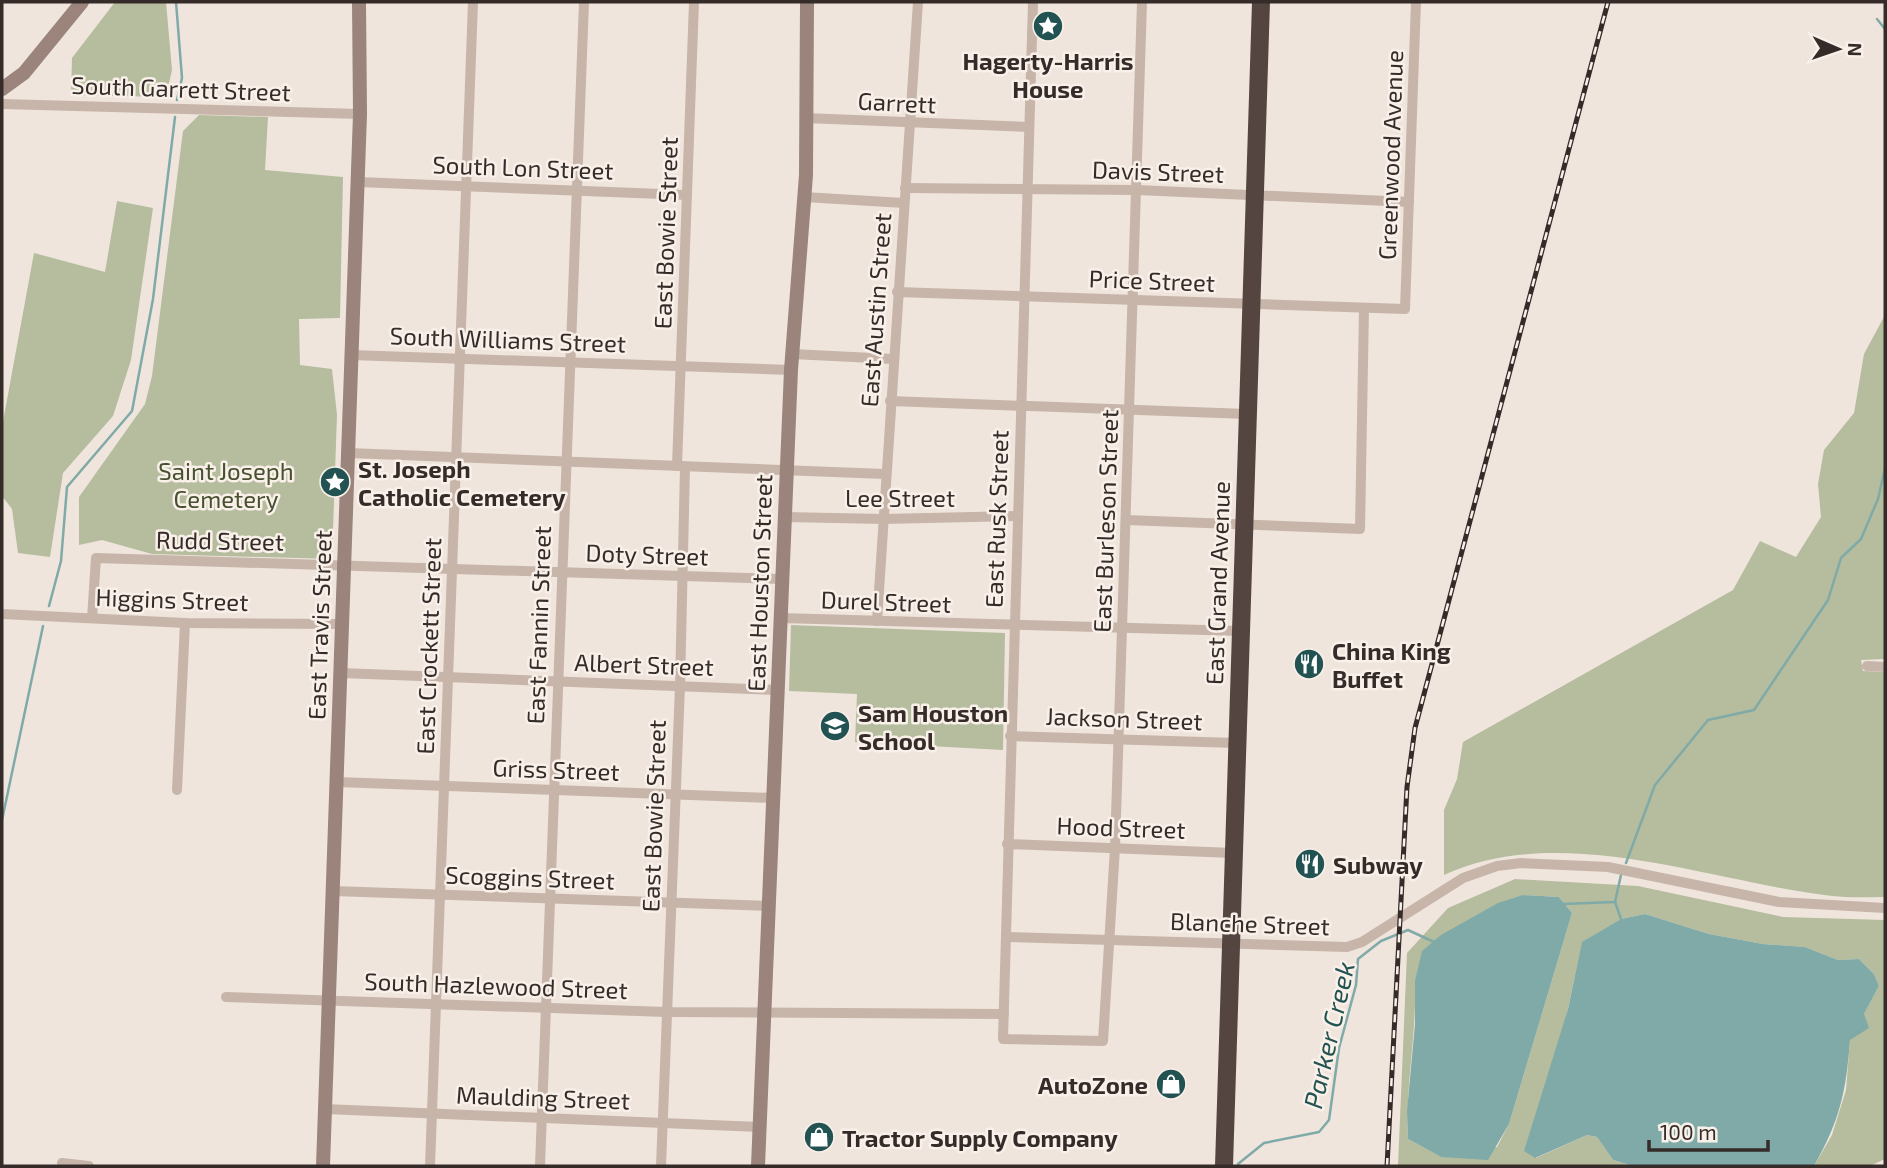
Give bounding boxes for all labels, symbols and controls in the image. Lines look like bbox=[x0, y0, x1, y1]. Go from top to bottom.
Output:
place icon: Hagerty-Harris House bbox=[1031, 9, 1065, 43]
north arrow bbox=[1803, 14, 1873, 84]
text: N bbox=[1844, 42, 1867, 57]
place label: Hagerty-Harris House bbox=[962, 46, 1134, 103]
street label: Greenwood Avenue bbox=[1372, 50, 1408, 260]
street label: South Garrett Street bbox=[71, 70, 291, 106]
street label: Garrett bbox=[857, 85, 937, 119]
street label: East Bowie Street bbox=[647, 136, 683, 330]
street label: South Lon Street bbox=[432, 149, 614, 185]
street label: Davis Street bbox=[1092, 154, 1224, 188]
street label: East Austin Street bbox=[854, 212, 896, 408]
street label: Price Street bbox=[1088, 263, 1216, 297]
street label: South Williams Street bbox=[389, 320, 627, 358]
street label: East Burleson Street bbox=[1087, 409, 1123, 633]
street label: East Rusk Street bbox=[978, 430, 1014, 608]
place label: St. Joseph Catholic Cemetery bbox=[358, 454, 566, 511]
park label: Saint Joseph Cemetery bbox=[158, 456, 294, 513]
place icon: St. Joseph Catholic Cemetery bbox=[318, 465, 352, 499]
street label: East Houston Street bbox=[741, 474, 777, 692]
street label: East Grand Avenue bbox=[1199, 481, 1235, 685]
street label: Lee Street bbox=[845, 483, 955, 512]
street label: Rudd Street bbox=[156, 524, 284, 556]
street label: East Fannin Street bbox=[520, 525, 556, 725]
street label: East Travis Street bbox=[301, 529, 337, 721]
street label: East Crockett Street bbox=[410, 537, 446, 755]
street label: Doty Street bbox=[585, 537, 709, 571]
street label: Higgins Street bbox=[95, 582, 249, 616]
street label: Durel Street bbox=[820, 584, 952, 618]
place label: China King Buffet bbox=[1332, 636, 1451, 693]
street label: Albert Street bbox=[574, 647, 714, 681]
restaurant icon: China King Buffet bbox=[1292, 647, 1326, 681]
place label: Sam Houston School bbox=[858, 698, 1008, 755]
street label: Jackson Street bbox=[1045, 701, 1203, 735]
school or university icon: Sam Houston School bbox=[818, 709, 852, 743]
street label: East Bowie Street bbox=[635, 719, 671, 913]
street label: Griss Street bbox=[492, 752, 620, 786]
street label: Hood Street bbox=[1056, 810, 1186, 844]
restaurant icon: Subway bbox=[1293, 847, 1327, 881]
place label: Subway bbox=[1333, 850, 1423, 879]
street label: Scoggins Street bbox=[445, 860, 615, 894]
street label: Blanche Street bbox=[1170, 906, 1330, 940]
water label: Parker Creek bbox=[1296, 959, 1360, 1111]
street label: South Hazlewood Street bbox=[364, 966, 628, 1004]
shop icon: AutoZone bbox=[1154, 1067, 1188, 1101]
place label: AutoZone bbox=[1038, 1070, 1148, 1099]
street label: Maulding Street bbox=[455, 1079, 631, 1115]
scale bar bbox=[1649, 1108, 1768, 1152]
text: 100 m bbox=[1660, 1119, 1717, 1144]
shop icon: Tractor Supply Company bbox=[802, 1120, 836, 1154]
place label: Tractor Supply Company bbox=[842, 1123, 1118, 1152]

